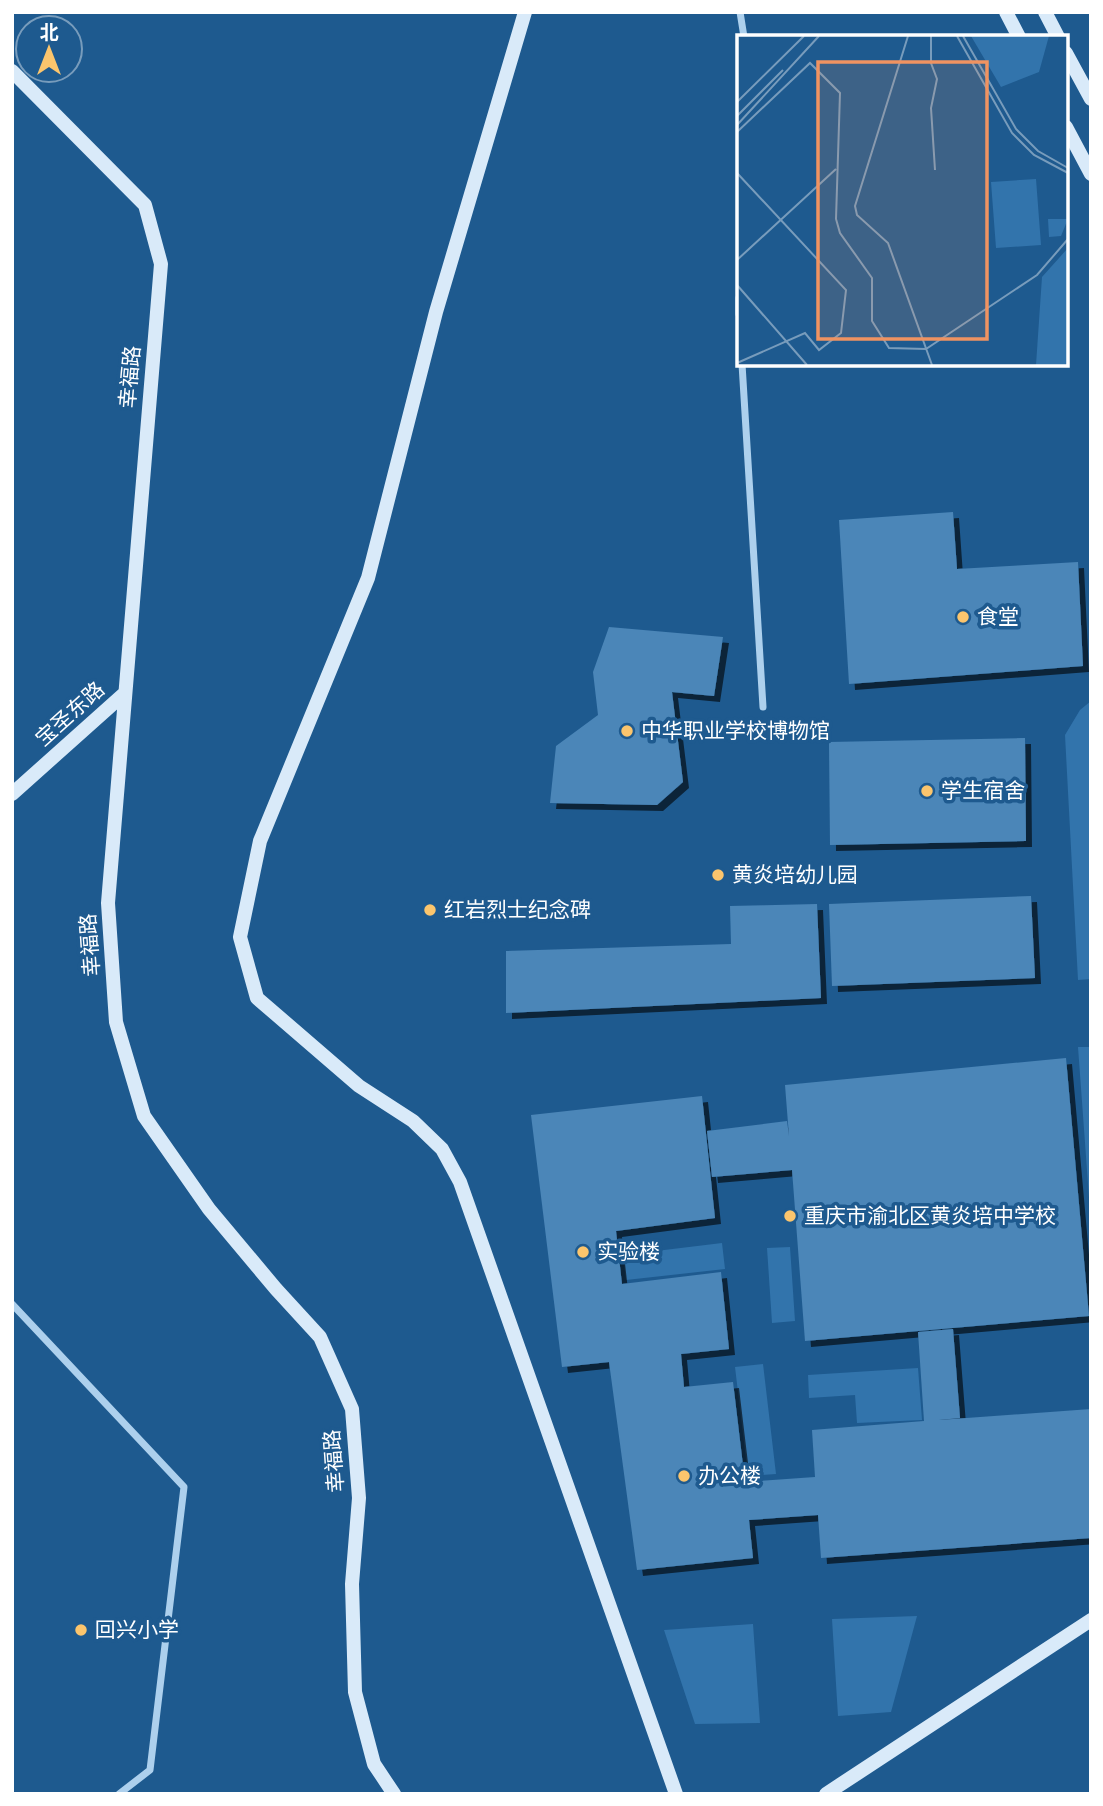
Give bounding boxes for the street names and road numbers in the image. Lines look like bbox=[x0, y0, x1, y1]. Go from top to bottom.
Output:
street label: 幸福路 bbox=[114, 344, 144, 409]
street label: 宝圣东路 bbox=[30, 676, 109, 750]
street label: 幸福路 bbox=[75, 913, 103, 977]
street label: 幸福路 bbox=[319, 1429, 347, 1493]

